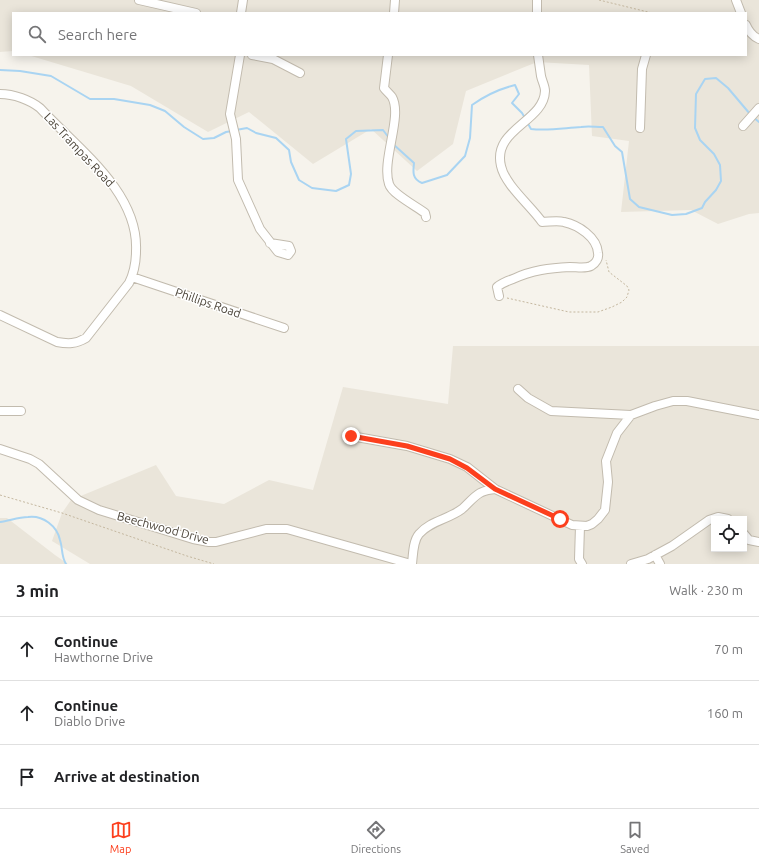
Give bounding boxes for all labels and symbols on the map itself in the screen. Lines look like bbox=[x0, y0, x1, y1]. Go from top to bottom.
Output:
street label: Las Trampas Road bbox=[42, 110, 117, 189]
street label: Phillips Road bbox=[174, 285, 243, 320]
route end bbox=[342, 427, 360, 445]
street label: Beechwood Drive bbox=[116, 509, 211, 546]
route start bbox=[551, 510, 569, 528]

